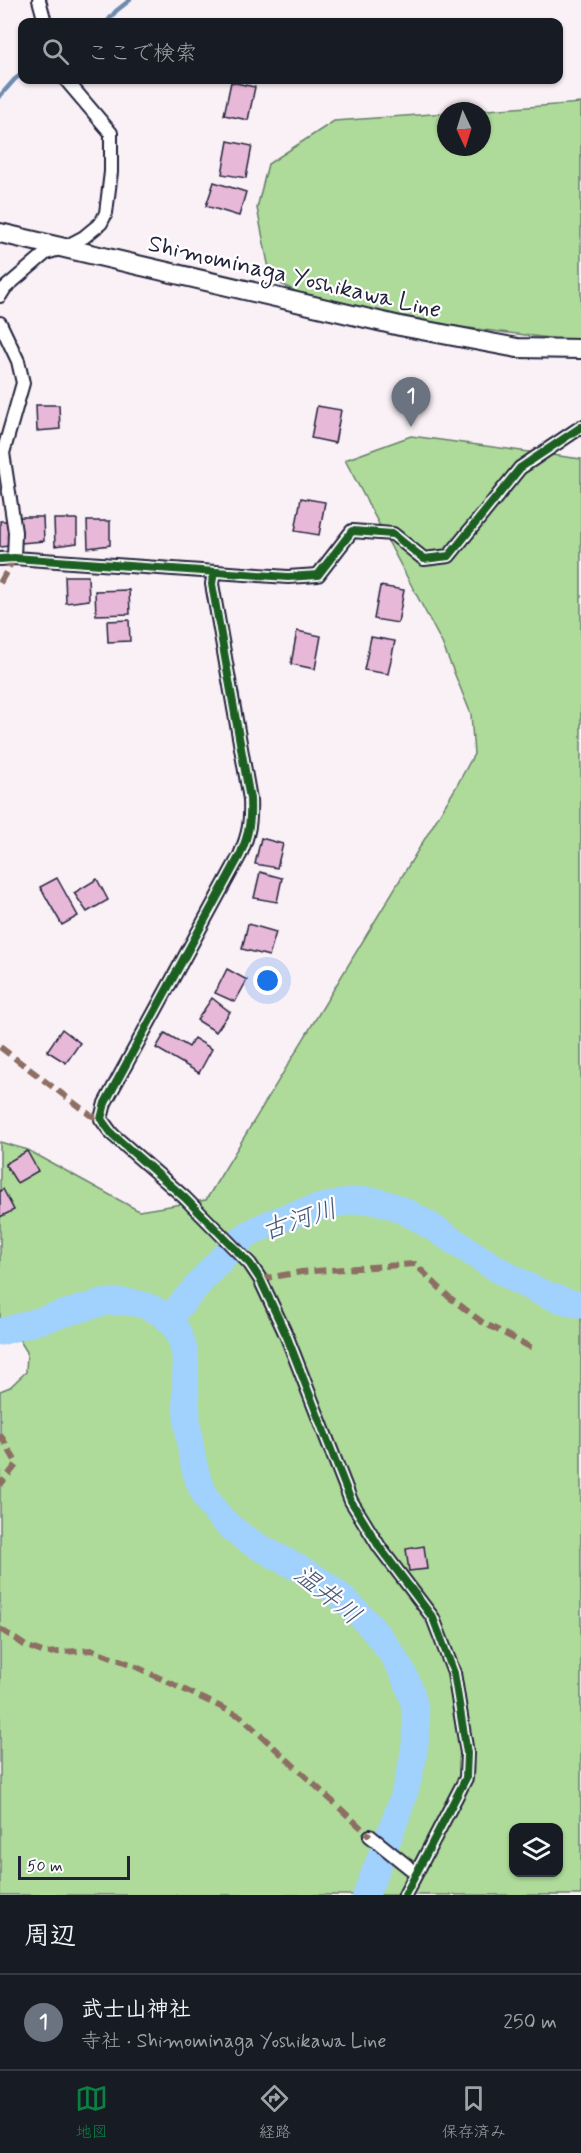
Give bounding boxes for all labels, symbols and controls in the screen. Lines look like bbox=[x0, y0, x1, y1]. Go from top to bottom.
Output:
search box bbox=[18, 18, 563, 84]
icon: search bbox=[39, 35, 72, 68]
text: ここで検索 bbox=[87, 40, 197, 68]
north arrow bbox=[437, 102, 491, 156]
street label: Shimominaga Yoshikawa Line bbox=[145, 229, 444, 328]
pin: 1 bbox=[392, 378, 430, 427]
your location bbox=[253, 966, 282, 995]
water label: 古河川 bbox=[257, 1193, 342, 1249]
water label: 温井川 bbox=[286, 1558, 368, 1633]
map controls bbox=[509, 1823, 563, 1877]
button: layers bbox=[509, 1823, 563, 1877]
scale bar bbox=[18, 1853, 130, 1880]
text: 50 m bbox=[27, 1856, 63, 1877]
text: 周辺 bbox=[24, 1920, 76, 1954]
text: 武士山神社 bbox=[81, 1996, 191, 2024]
text: 1 bbox=[39, 2009, 48, 2036]
text: 250 m bbox=[503, 2009, 557, 2036]
text: 寺社 · Shimominaga Yoshikawa Line bbox=[81, 2028, 386, 2055]
tab: 地図 bbox=[75, 2082, 108, 2143]
tab: 経路 bbox=[258, 2082, 291, 2143]
tab: 保存済み bbox=[442, 2082, 506, 2143]

